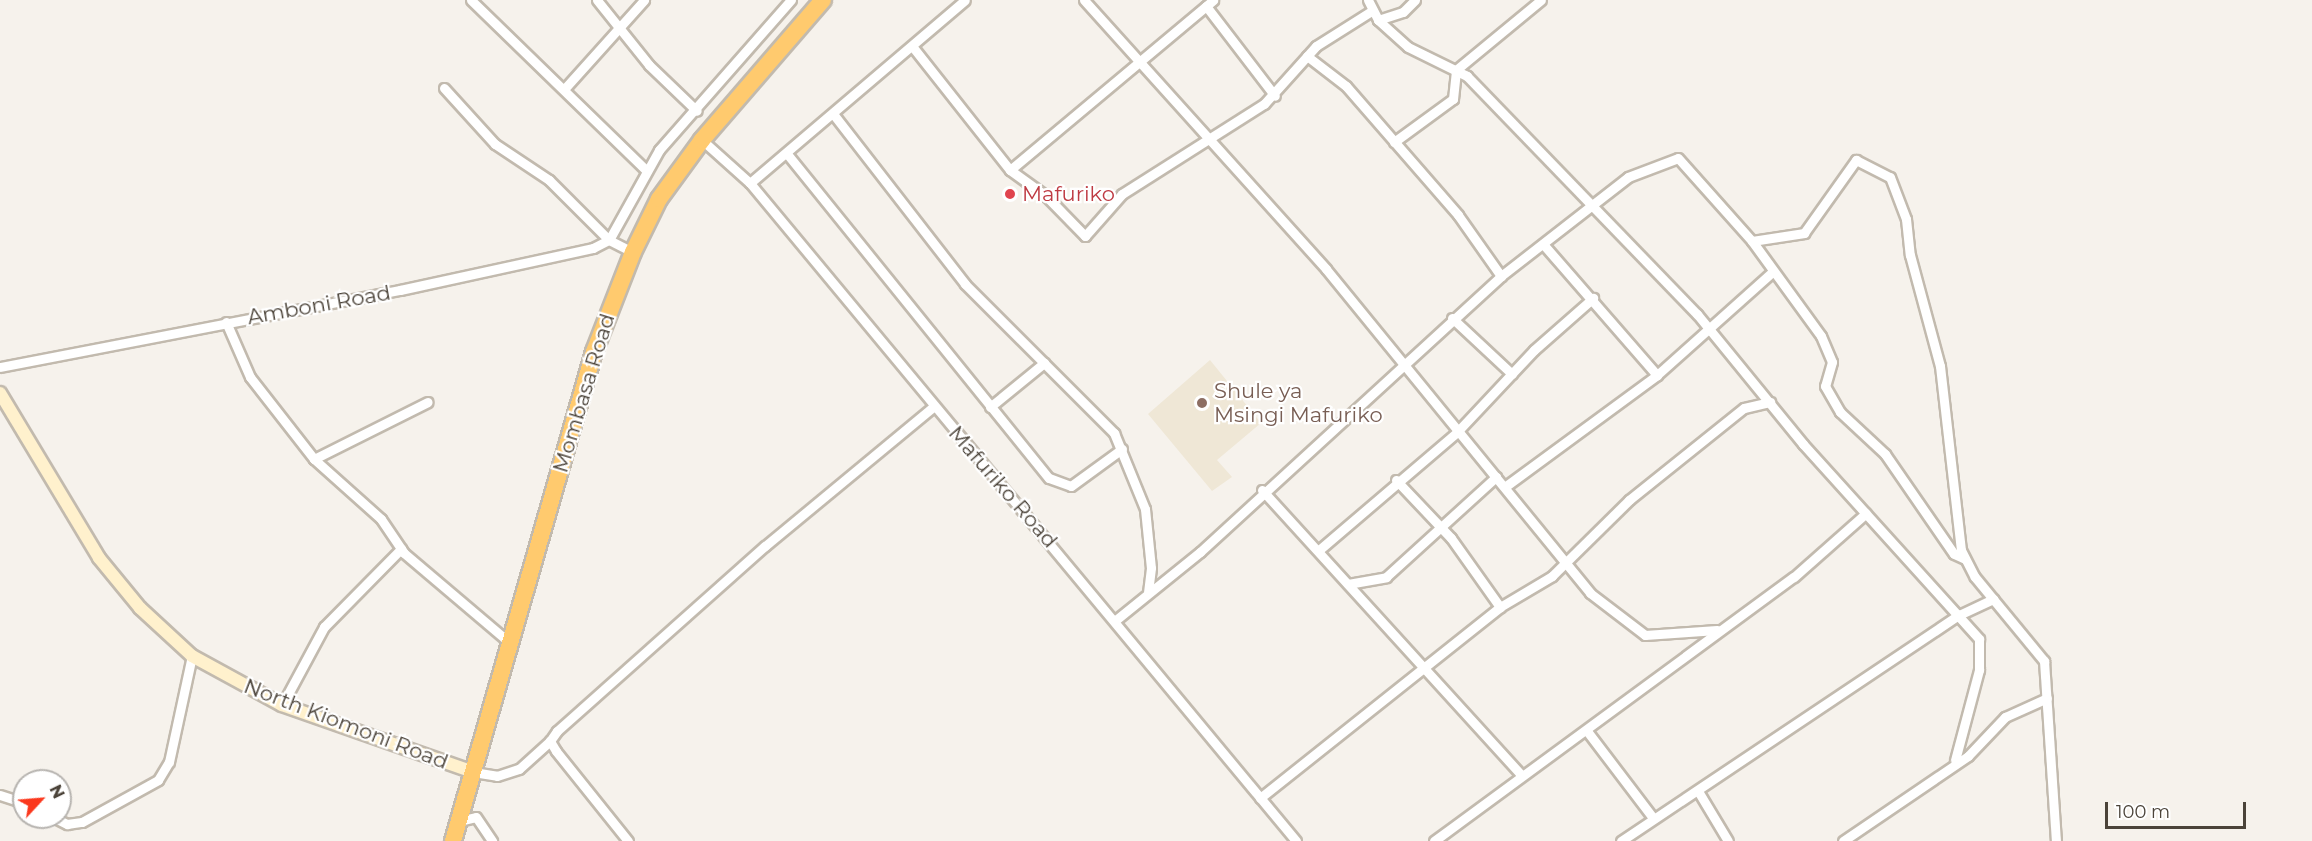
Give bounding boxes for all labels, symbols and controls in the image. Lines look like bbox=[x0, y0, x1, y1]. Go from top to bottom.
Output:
place label: Mafuriko bbox=[1022, 181, 1115, 207]
marker: Mafuriko bbox=[1003, 187, 1017, 201]
street label: Amboni Road bbox=[245, 280, 393, 330]
street label: Mombasa Road bbox=[548, 310, 620, 476]
place label: Shule ya Msingi Mafuriko bbox=[1214, 378, 1383, 428]
marker: Shule ya Msingi Mafuriko bbox=[1195, 396, 1209, 410]
street label: Mafuriko Road bbox=[943, 421, 1063, 553]
street label: North Kiomoni Road bbox=[240, 673, 452, 775]
north arrow bbox=[12, 769, 72, 829]
text: N bbox=[45, 782, 68, 802]
scale bar bbox=[2108, 790, 2249, 828]
text: 100 m bbox=[2116, 801, 2170, 823]

